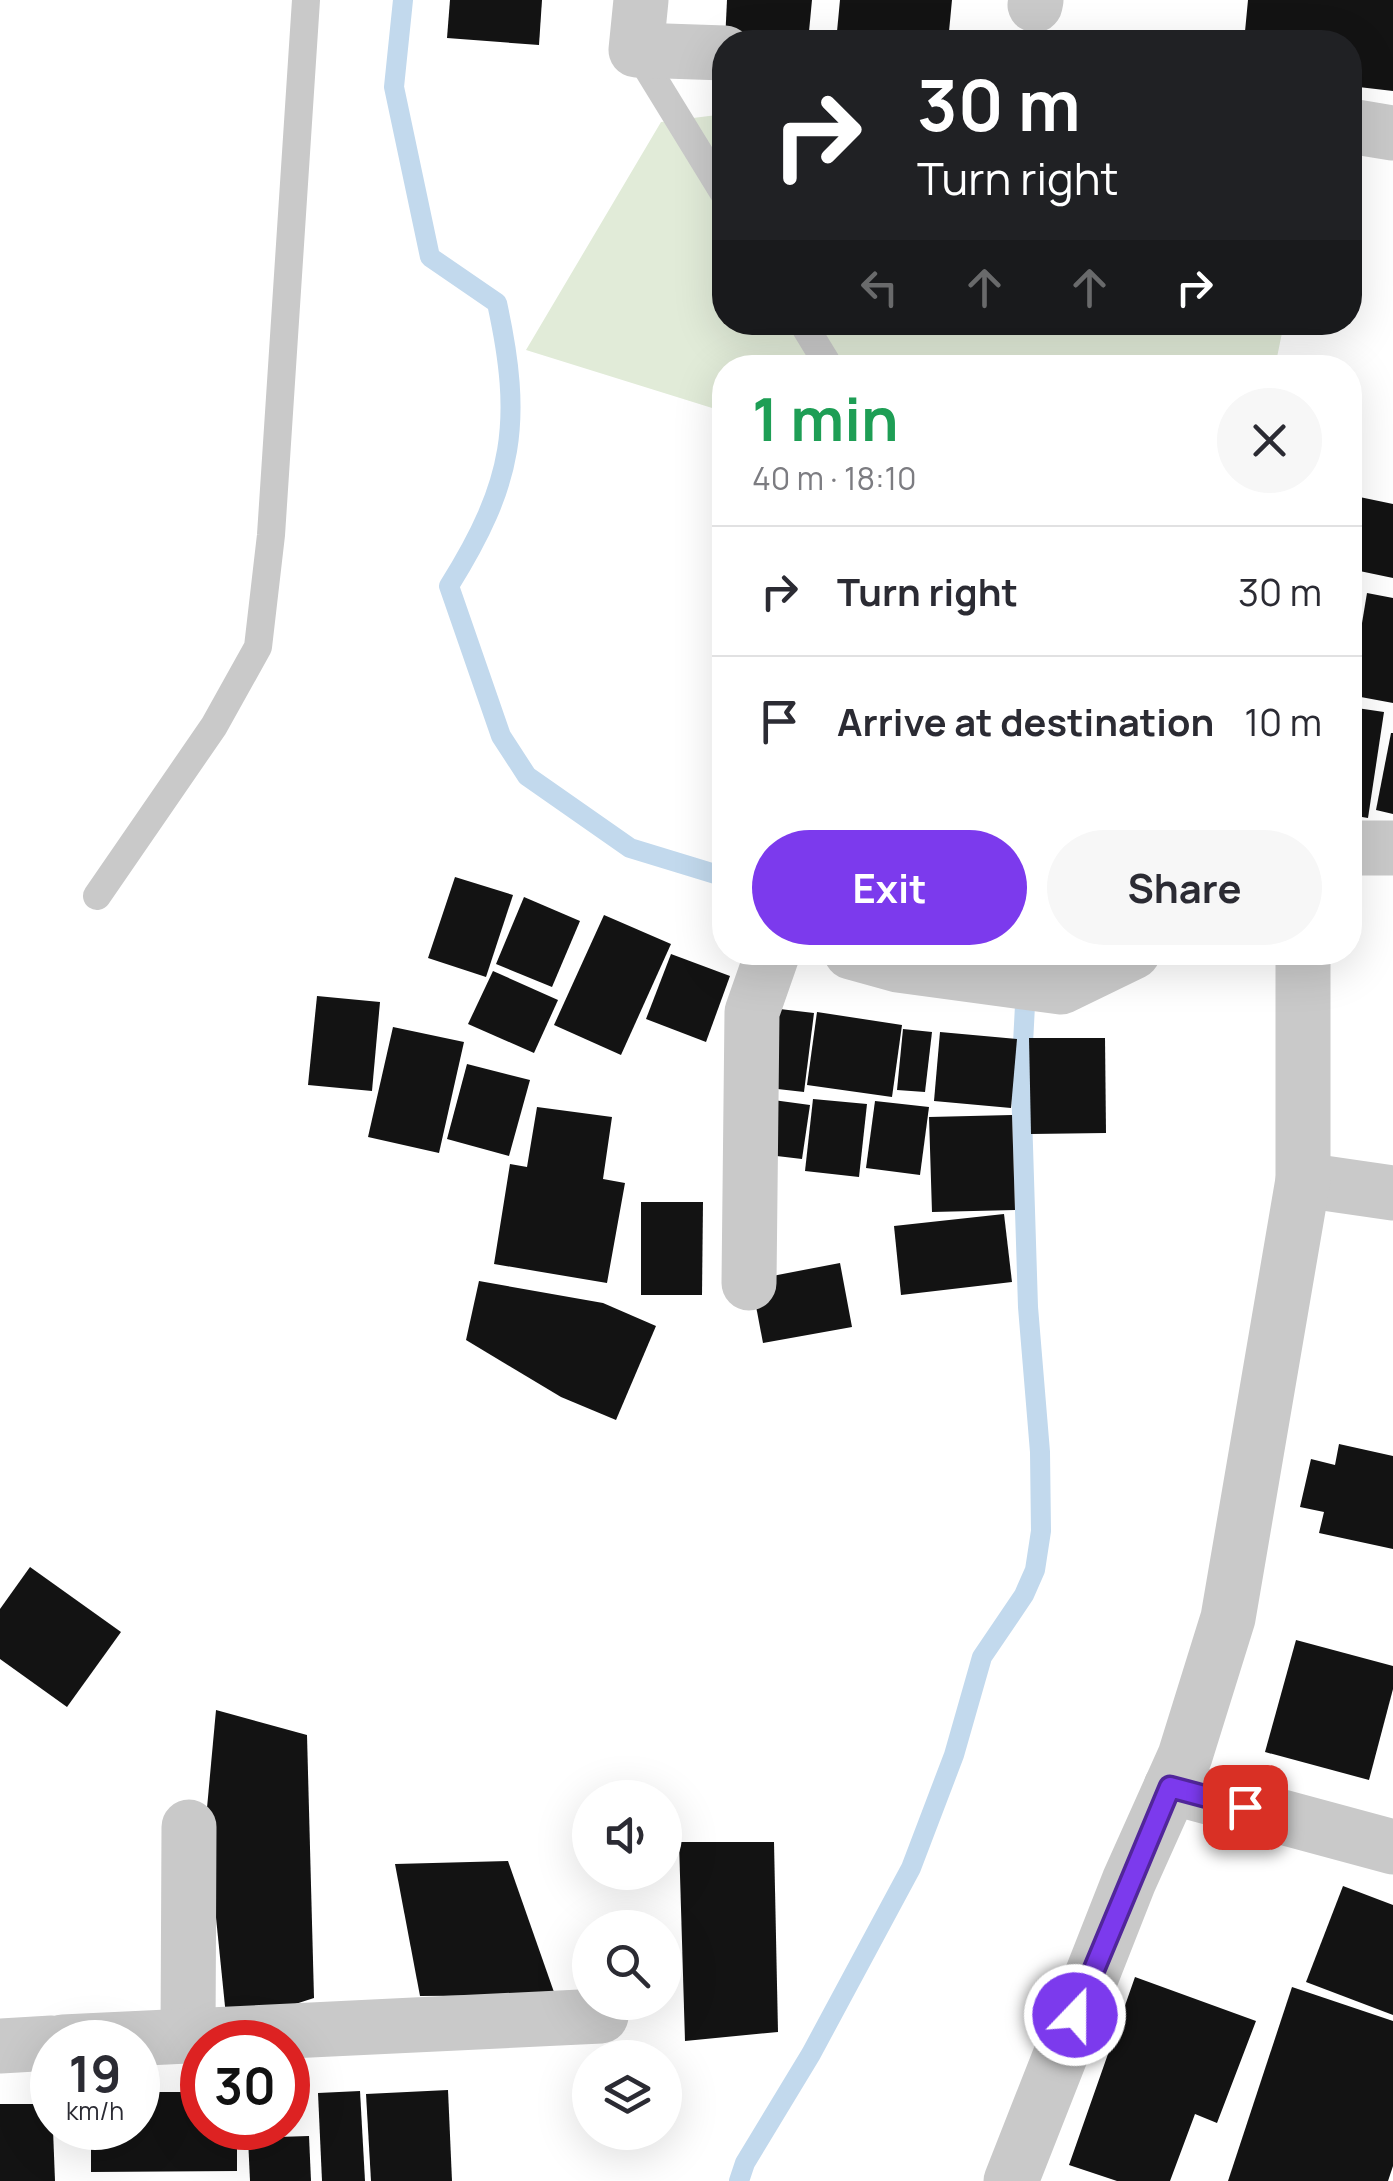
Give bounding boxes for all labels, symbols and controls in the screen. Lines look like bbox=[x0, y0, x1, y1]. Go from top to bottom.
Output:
text: 30 m bbox=[917, 56, 1081, 152]
icon: right bbox=[752, 70, 882, 200]
text: Turn right bbox=[917, 147, 1118, 209]
icon: left bbox=[852, 260, 907, 315]
icon: ahead bbox=[957, 260, 1012, 315]
icon: ahead bbox=[1062, 260, 1117, 315]
icon: right bbox=[1167, 260, 1222, 315]
text: 1 min bbox=[752, 377, 899, 459]
button: close bbox=[1217, 388, 1322, 493]
text: 40 m · 18:10 bbox=[752, 456, 917, 500]
icon: right bbox=[752, 564, 807, 619]
text: Turn right bbox=[837, 565, 1018, 617]
text: 30 m bbox=[1238, 565, 1322, 617]
icon: arrive bbox=[752, 694, 807, 749]
text: Arrive at destination bbox=[837, 695, 1214, 747]
text: 10 m bbox=[1244, 695, 1322, 747]
button: Exit bbox=[752, 830, 1027, 945]
button: Share bbox=[1047, 830, 1322, 945]
pin bbox=[1203, 1765, 1288, 1850]
map controls bbox=[572, 1780, 682, 2150]
button: sound bbox=[572, 1780, 682, 1890]
icon: arrive bbox=[1218, 1780, 1273, 1835]
button: search bbox=[572, 1910, 682, 2020]
position arrow bbox=[1023, 1963, 1127, 2067]
speed limit sign: 30 bbox=[180, 2020, 310, 2150]
text: 19 bbox=[69, 2039, 121, 2107]
button: layers bbox=[572, 2040, 682, 2150]
text: km/h bbox=[66, 2093, 124, 2128]

